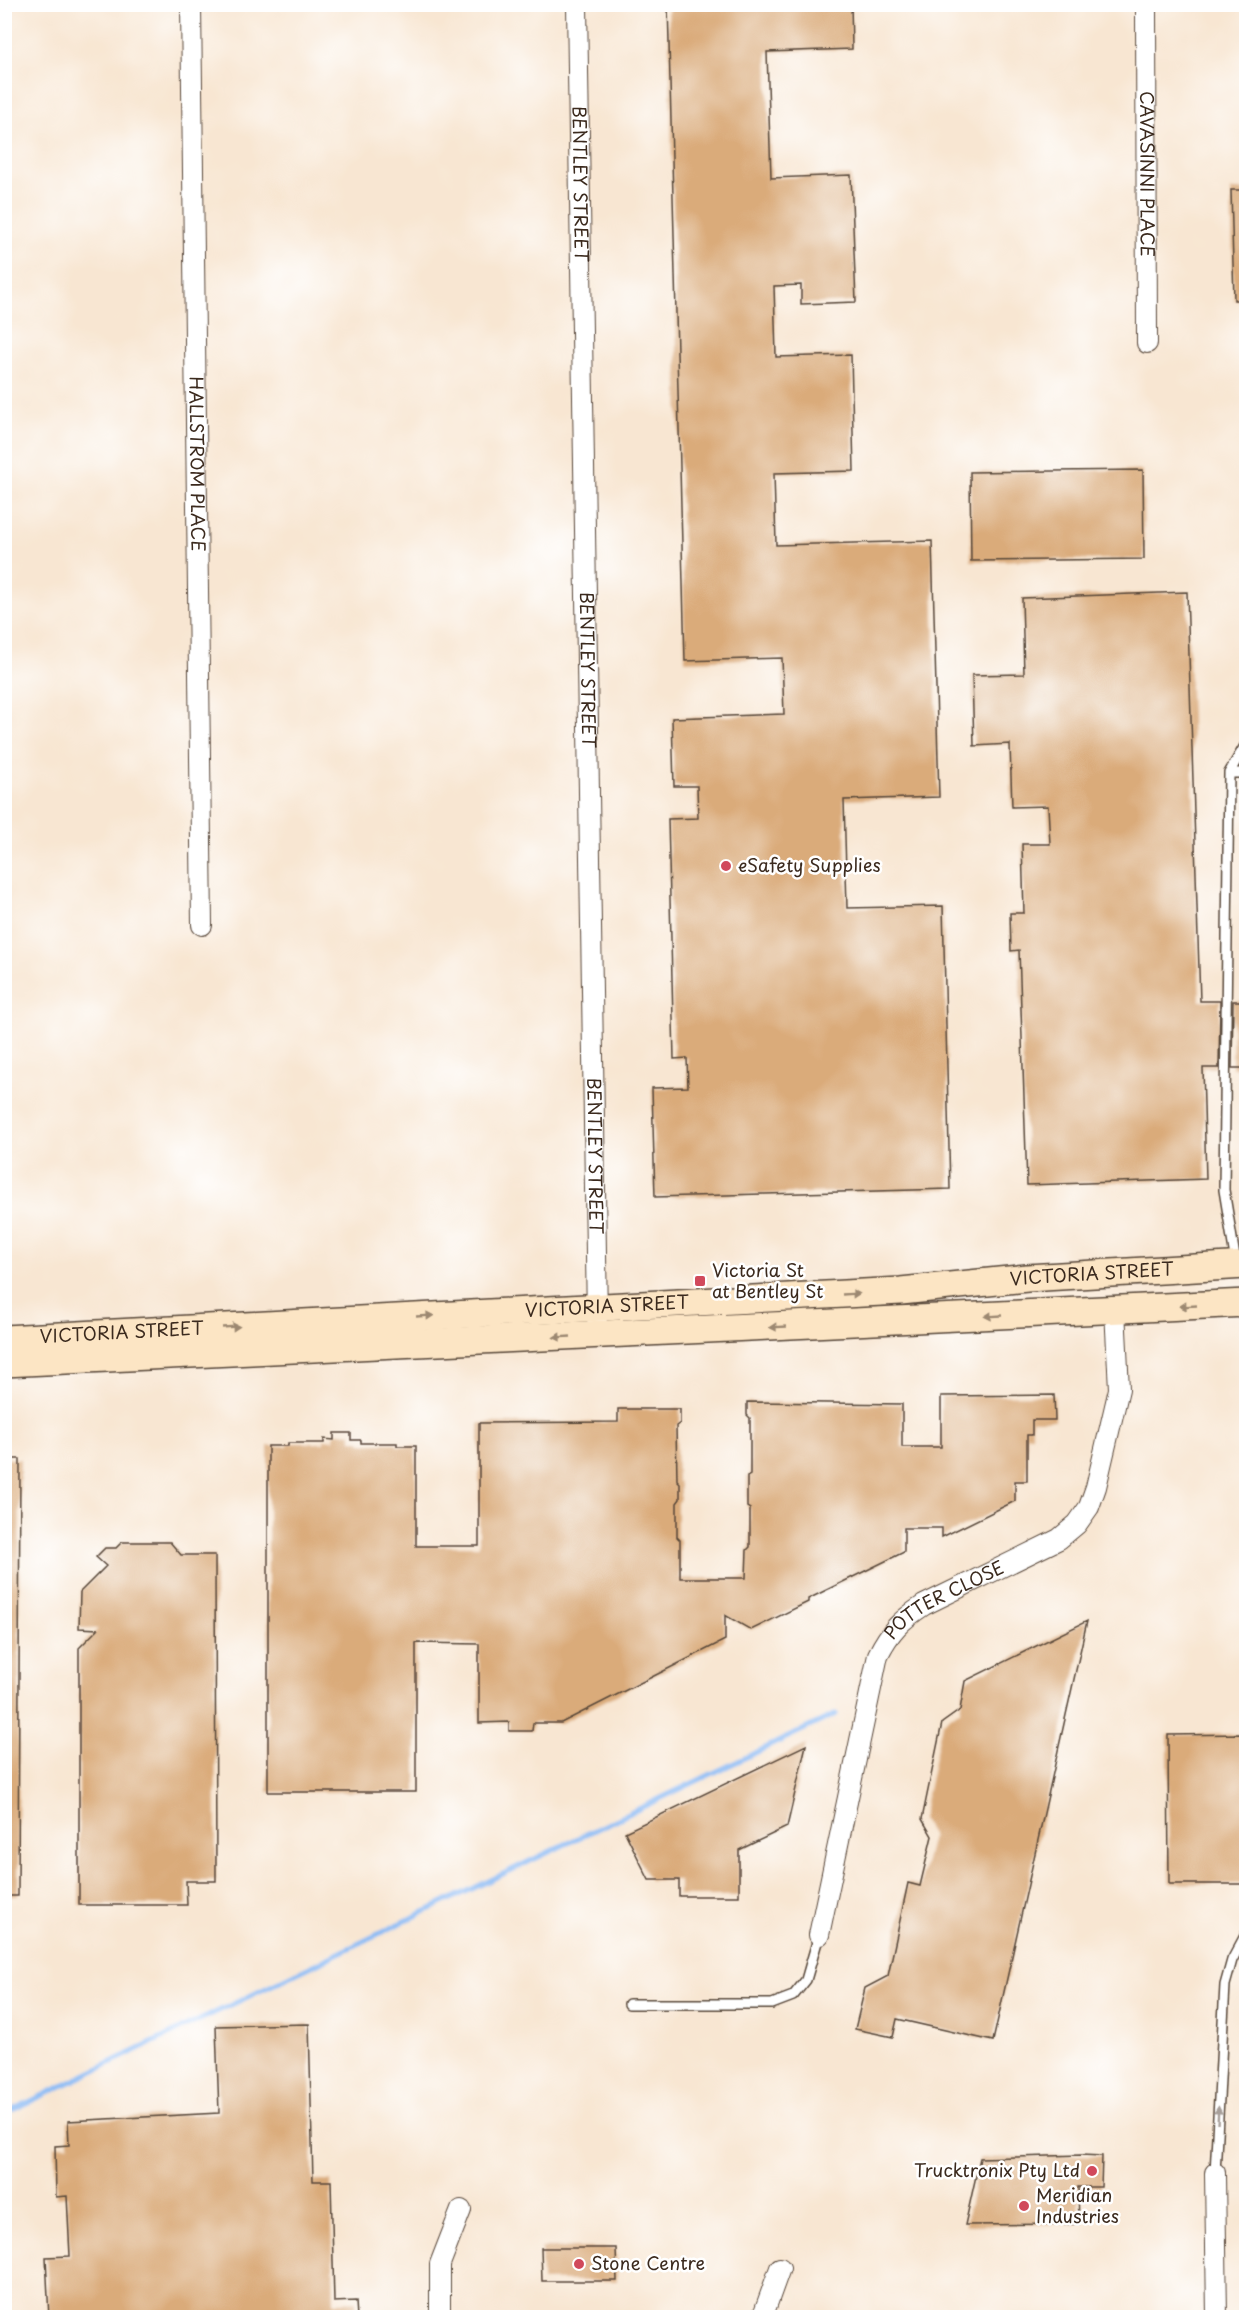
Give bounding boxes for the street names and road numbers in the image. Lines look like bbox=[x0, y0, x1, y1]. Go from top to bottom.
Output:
street label: CAVASINNI PLACE bbox=[1134, 91, 1162, 257]
street label: BENTLEY STREET bbox=[567, 106, 596, 263]
street label: HALLSTROM PLACE bbox=[183, 376, 213, 552]
street label: BENTLEY STREET bbox=[574, 592, 603, 749]
street label: BENTLEY STREET bbox=[581, 1078, 611, 1235]
street label: VICTORIA STREET bbox=[1009, 1254, 1175, 1292]
street label: VICTORIA STREET bbox=[524, 1287, 690, 1323]
street label: VICTORIA STREET bbox=[39, 1313, 205, 1349]
street label: POTTER CLOSE bbox=[877, 1553, 1008, 1644]

